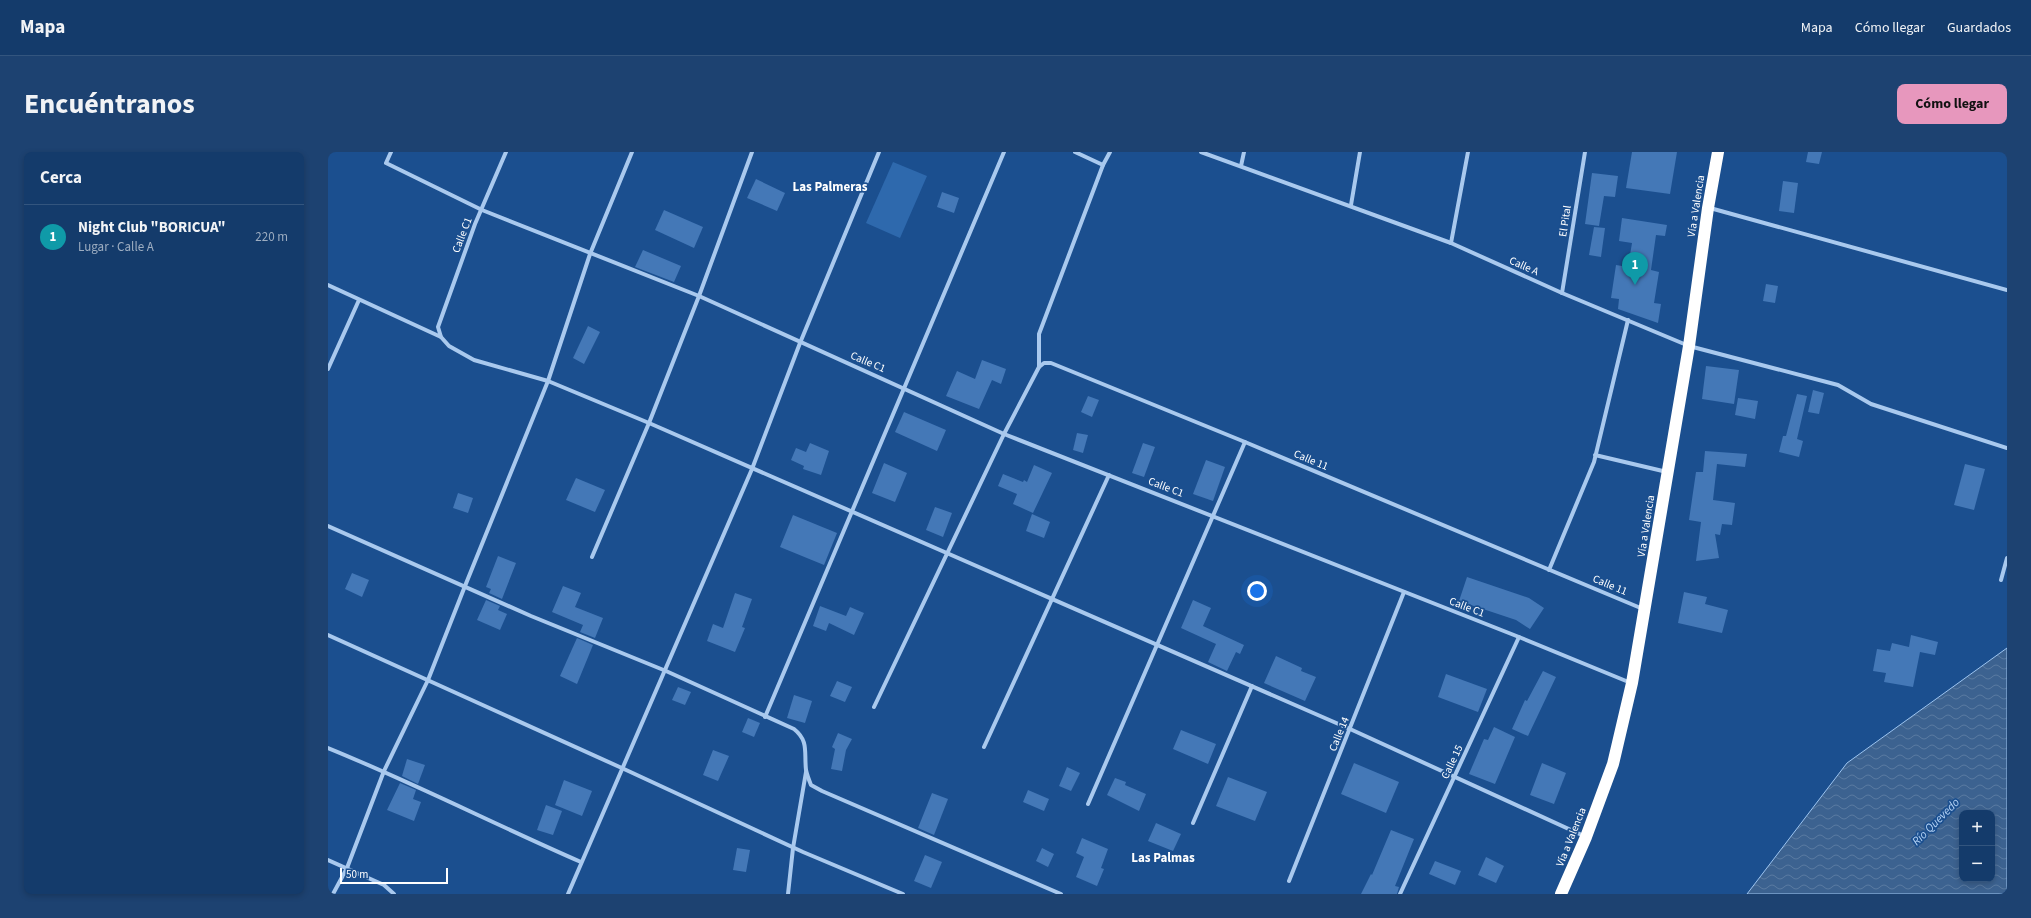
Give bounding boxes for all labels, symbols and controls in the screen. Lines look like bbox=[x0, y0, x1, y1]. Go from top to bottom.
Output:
text: Mapa bbox=[20, 14, 65, 41]
text: Mapa bbox=[1801, 18, 1833, 38]
text: Cómo llegar bbox=[1855, 18, 1925, 38]
text: Guardados bbox=[1947, 18, 2011, 38]
text: Encuéntranos bbox=[24, 84, 195, 124]
button: Cómo llegar bbox=[1897, 84, 2007, 124]
text: Cerca bbox=[40, 166, 82, 190]
street label: Vía a Valencia bbox=[1684, 174, 1708, 238]
district label: Las Palmeras bbox=[792, 178, 868, 196]
street label: El Pital bbox=[1555, 204, 1575, 238]
street label: Calle C1 bbox=[448, 215, 476, 255]
text: Night Club "BORICUA" bbox=[78, 217, 225, 238]
text: 1 bbox=[50, 228, 56, 246]
text: 220 m bbox=[255, 228, 288, 246]
text: Lugar · Calle A bbox=[78, 238, 154, 256]
pin: 1 bbox=[1622, 252, 1648, 285]
street label: Calle A bbox=[1507, 253, 1541, 279]
street label: Calle C1 bbox=[848, 348, 888, 376]
street label: Calle 11 bbox=[1291, 446, 1331, 474]
street label: Calle C1 bbox=[1146, 473, 1186, 501]
street label: Vía a Valencia bbox=[1634, 494, 1658, 558]
street label: Calle 11 bbox=[1590, 571, 1630, 599]
your location bbox=[1247, 581, 1267, 601]
street label: Calle C1 bbox=[1447, 593, 1487, 621]
street label: Calle 14 bbox=[1325, 714, 1353, 754]
street label: Calle 15 bbox=[1438, 743, 1466, 781]
water label: Río Quevedo bbox=[1908, 794, 1964, 850]
street label: Vía a Valencia bbox=[1552, 805, 1590, 869]
map controls bbox=[1959, 810, 1995, 882]
button: + bbox=[1959, 810, 1995, 846]
button: − bbox=[1959, 846, 1995, 882]
district label: Las Palmas bbox=[1131, 849, 1195, 867]
scale bar bbox=[340, 866, 448, 885]
text: 50 m bbox=[346, 867, 368, 882]

